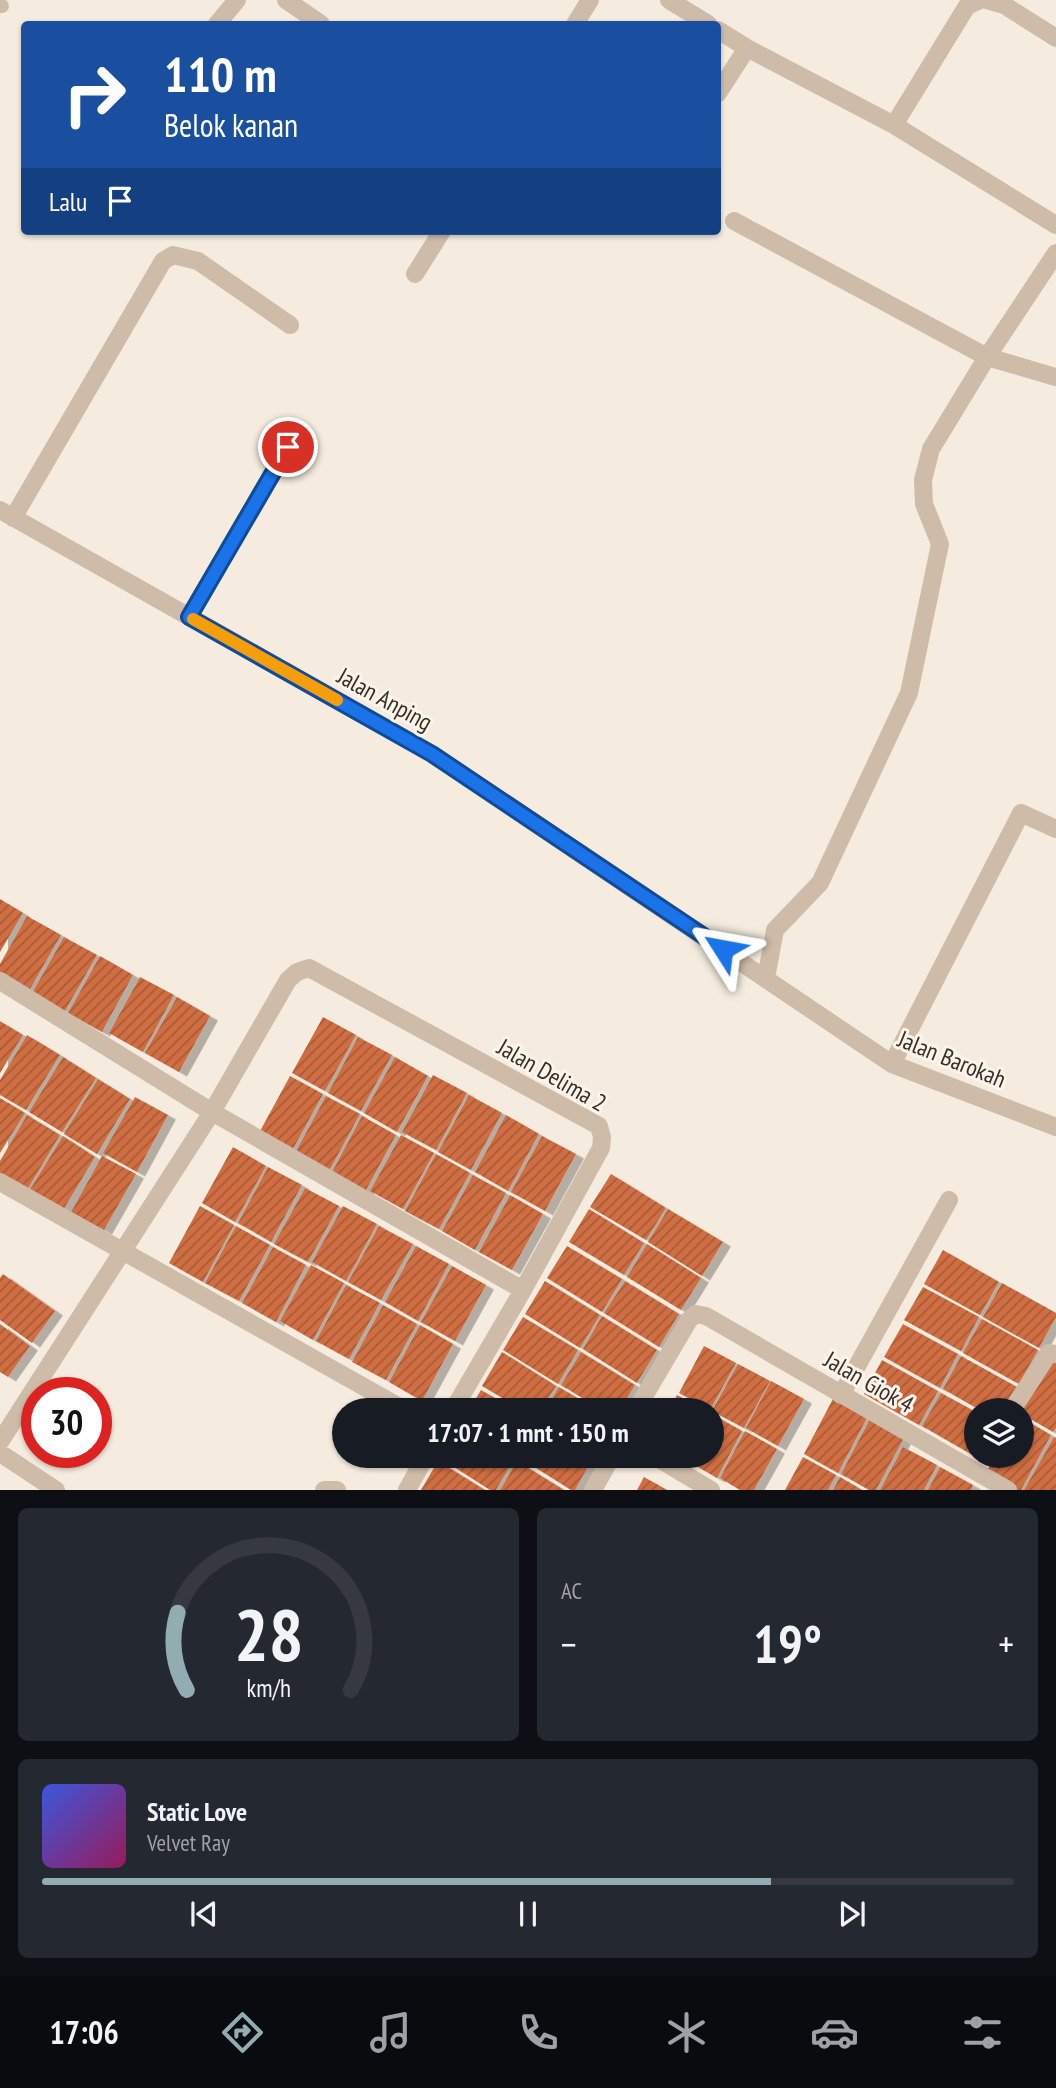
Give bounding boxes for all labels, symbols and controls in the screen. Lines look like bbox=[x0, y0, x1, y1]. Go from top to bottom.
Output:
text: 110 m bbox=[164, 42, 277, 106]
icon: right bbox=[49, 49, 140, 140]
text: Belok kanan bbox=[164, 104, 298, 146]
icon: arrive bbox=[101, 182, 139, 220]
text: Lalu bbox=[49, 185, 87, 218]
pin bbox=[258, 417, 318, 477]
icon: arrive bbox=[269, 428, 307, 466]
street label: Jalan Anping bbox=[331, 660, 438, 738]
position arrow bbox=[686, 912, 760, 986]
street label: Jalan Barokah bbox=[893, 1023, 1010, 1095]
street label: Jalan Delima 2 bbox=[491, 1031, 612, 1119]
street label: Jalan Giok 4 bbox=[818, 1344, 919, 1420]
speed limit sign: 30 bbox=[21, 1377, 112, 1468]
map controls bbox=[964, 1398, 1034, 1468]
button: layers bbox=[964, 1398, 1034, 1468]
text: 17:07 · 1 mnt · 150 m bbox=[427, 1416, 629, 1449]
text: AC bbox=[561, 1576, 582, 1605]
text: 28 bbox=[234, 1587, 303, 1681]
text: 19° bbox=[753, 1610, 822, 1677]
text: − bbox=[561, 1619, 577, 1668]
text: + bbox=[998, 1619, 1014, 1668]
text: km/h bbox=[246, 1672, 291, 1704]
text: Static Love bbox=[147, 1795, 247, 1828]
text: Velvet Ray bbox=[147, 1828, 230, 1857]
icon: previous bbox=[185, 1895, 223, 1933]
icon: pause bbox=[509, 1895, 547, 1933]
icon: next bbox=[833, 1895, 871, 1933]
icon: directions bbox=[218, 2008, 267, 2057]
icon: music bbox=[366, 2008, 415, 2057]
icon: phone bbox=[514, 2008, 563, 2057]
icon: climate bbox=[662, 2008, 711, 2057]
icon: car bbox=[810, 2008, 859, 2057]
icon: filters bbox=[958, 2008, 1007, 2057]
text: 17:06 bbox=[49, 2011, 119, 2053]

